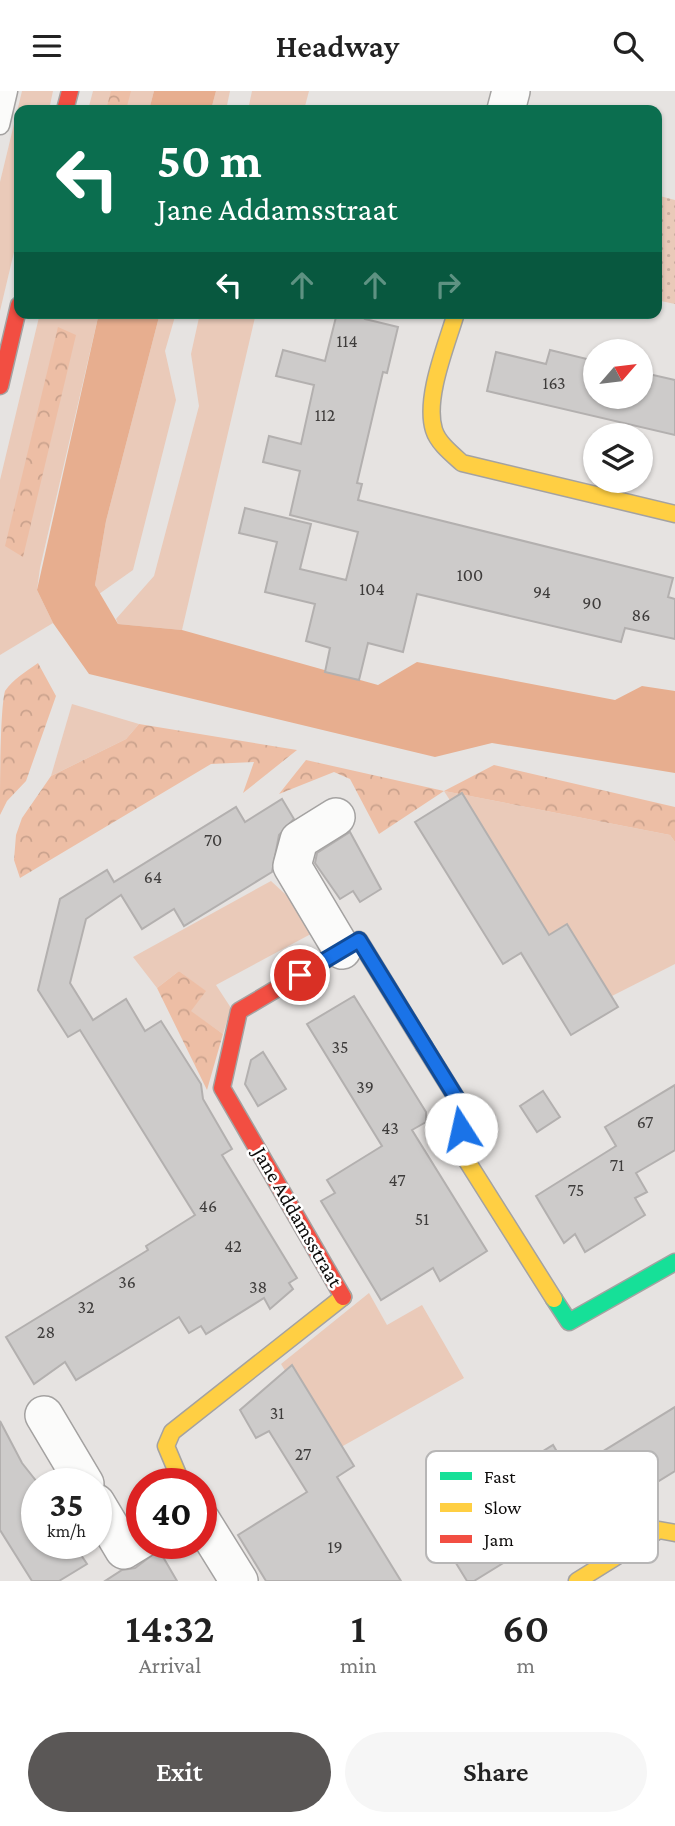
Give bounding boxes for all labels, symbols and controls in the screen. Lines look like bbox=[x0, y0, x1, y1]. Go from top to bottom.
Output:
icon: menu bbox=[28, 27, 66, 65]
icon: search bbox=[609, 27, 647, 65]
text: Headway bbox=[276, 28, 399, 64]
icon: left bbox=[42, 133, 133, 224]
text: 50 m bbox=[157, 133, 262, 188]
text: Jane Addamsstraat bbox=[157, 191, 398, 227]
icon: left bbox=[210, 266, 248, 304]
icon: ahead bbox=[283, 266, 321, 304]
icon: ahead bbox=[356, 266, 394, 304]
icon: right bbox=[429, 266, 467, 304]
house number: 114 bbox=[336, 331, 358, 351]
north arrow bbox=[583, 339, 653, 409]
map controls bbox=[583, 339, 653, 493]
house number: 163 bbox=[542, 373, 566, 393]
house number: 112 bbox=[315, 405, 335, 425]
button: layers bbox=[583, 423, 653, 493]
house number: 100 bbox=[457, 565, 483, 585]
house number: 104 bbox=[359, 579, 385, 599]
house number: 94 bbox=[533, 582, 551, 602]
house number: 90 bbox=[582, 593, 602, 613]
house number: 86 bbox=[632, 605, 650, 625]
house number: 70 bbox=[204, 830, 222, 850]
house number: 64 bbox=[144, 867, 162, 887]
pin bbox=[270, 945, 330, 1005]
icon: arrive bbox=[281, 956, 319, 994]
house number: 35 bbox=[331, 1037, 349, 1057]
house number: 39 bbox=[356, 1077, 374, 1097]
position arrow bbox=[424, 1092, 498, 1166]
house number: 67 bbox=[637, 1112, 653, 1132]
house number: 43 bbox=[381, 1118, 399, 1138]
street label: Jane Addamsstraat bbox=[247, 1141, 348, 1292]
house number: 71 bbox=[610, 1155, 624, 1175]
house number: 47 bbox=[388, 1170, 406, 1190]
house number: 75 bbox=[568, 1180, 584, 1200]
house number: 46 bbox=[199, 1196, 217, 1216]
house number: 51 bbox=[415, 1209, 429, 1229]
house number: 42 bbox=[224, 1236, 242, 1256]
house number: 36 bbox=[118, 1272, 136, 1292]
house number: 38 bbox=[249, 1277, 267, 1297]
house number: 32 bbox=[77, 1297, 95, 1317]
house number: 28 bbox=[37, 1322, 55, 1342]
house number: 31 bbox=[270, 1403, 284, 1423]
house number: 27 bbox=[295, 1444, 311, 1464]
legend bbox=[426, 1451, 658, 1563]
text: Fast bbox=[484, 1466, 516, 1487]
speed limit sign: 40 bbox=[126, 1468, 217, 1559]
text: 35 bbox=[49, 1485, 84, 1524]
text: Slow bbox=[484, 1497, 521, 1518]
text: km/h bbox=[47, 1521, 86, 1541]
text: Jam bbox=[482, 1529, 514, 1550]
house number: 19 bbox=[327, 1537, 343, 1557]
text: 14:32 bbox=[126, 1604, 214, 1651]
text: 1 bbox=[351, 1604, 366, 1651]
text: 60 bbox=[502, 1604, 549, 1651]
text: Arrival bbox=[139, 1652, 201, 1678]
text: min bbox=[340, 1652, 377, 1678]
text: m bbox=[517, 1652, 535, 1678]
button: Exit bbox=[28, 1732, 331, 1812]
button: Share bbox=[345, 1732, 647, 1812]

